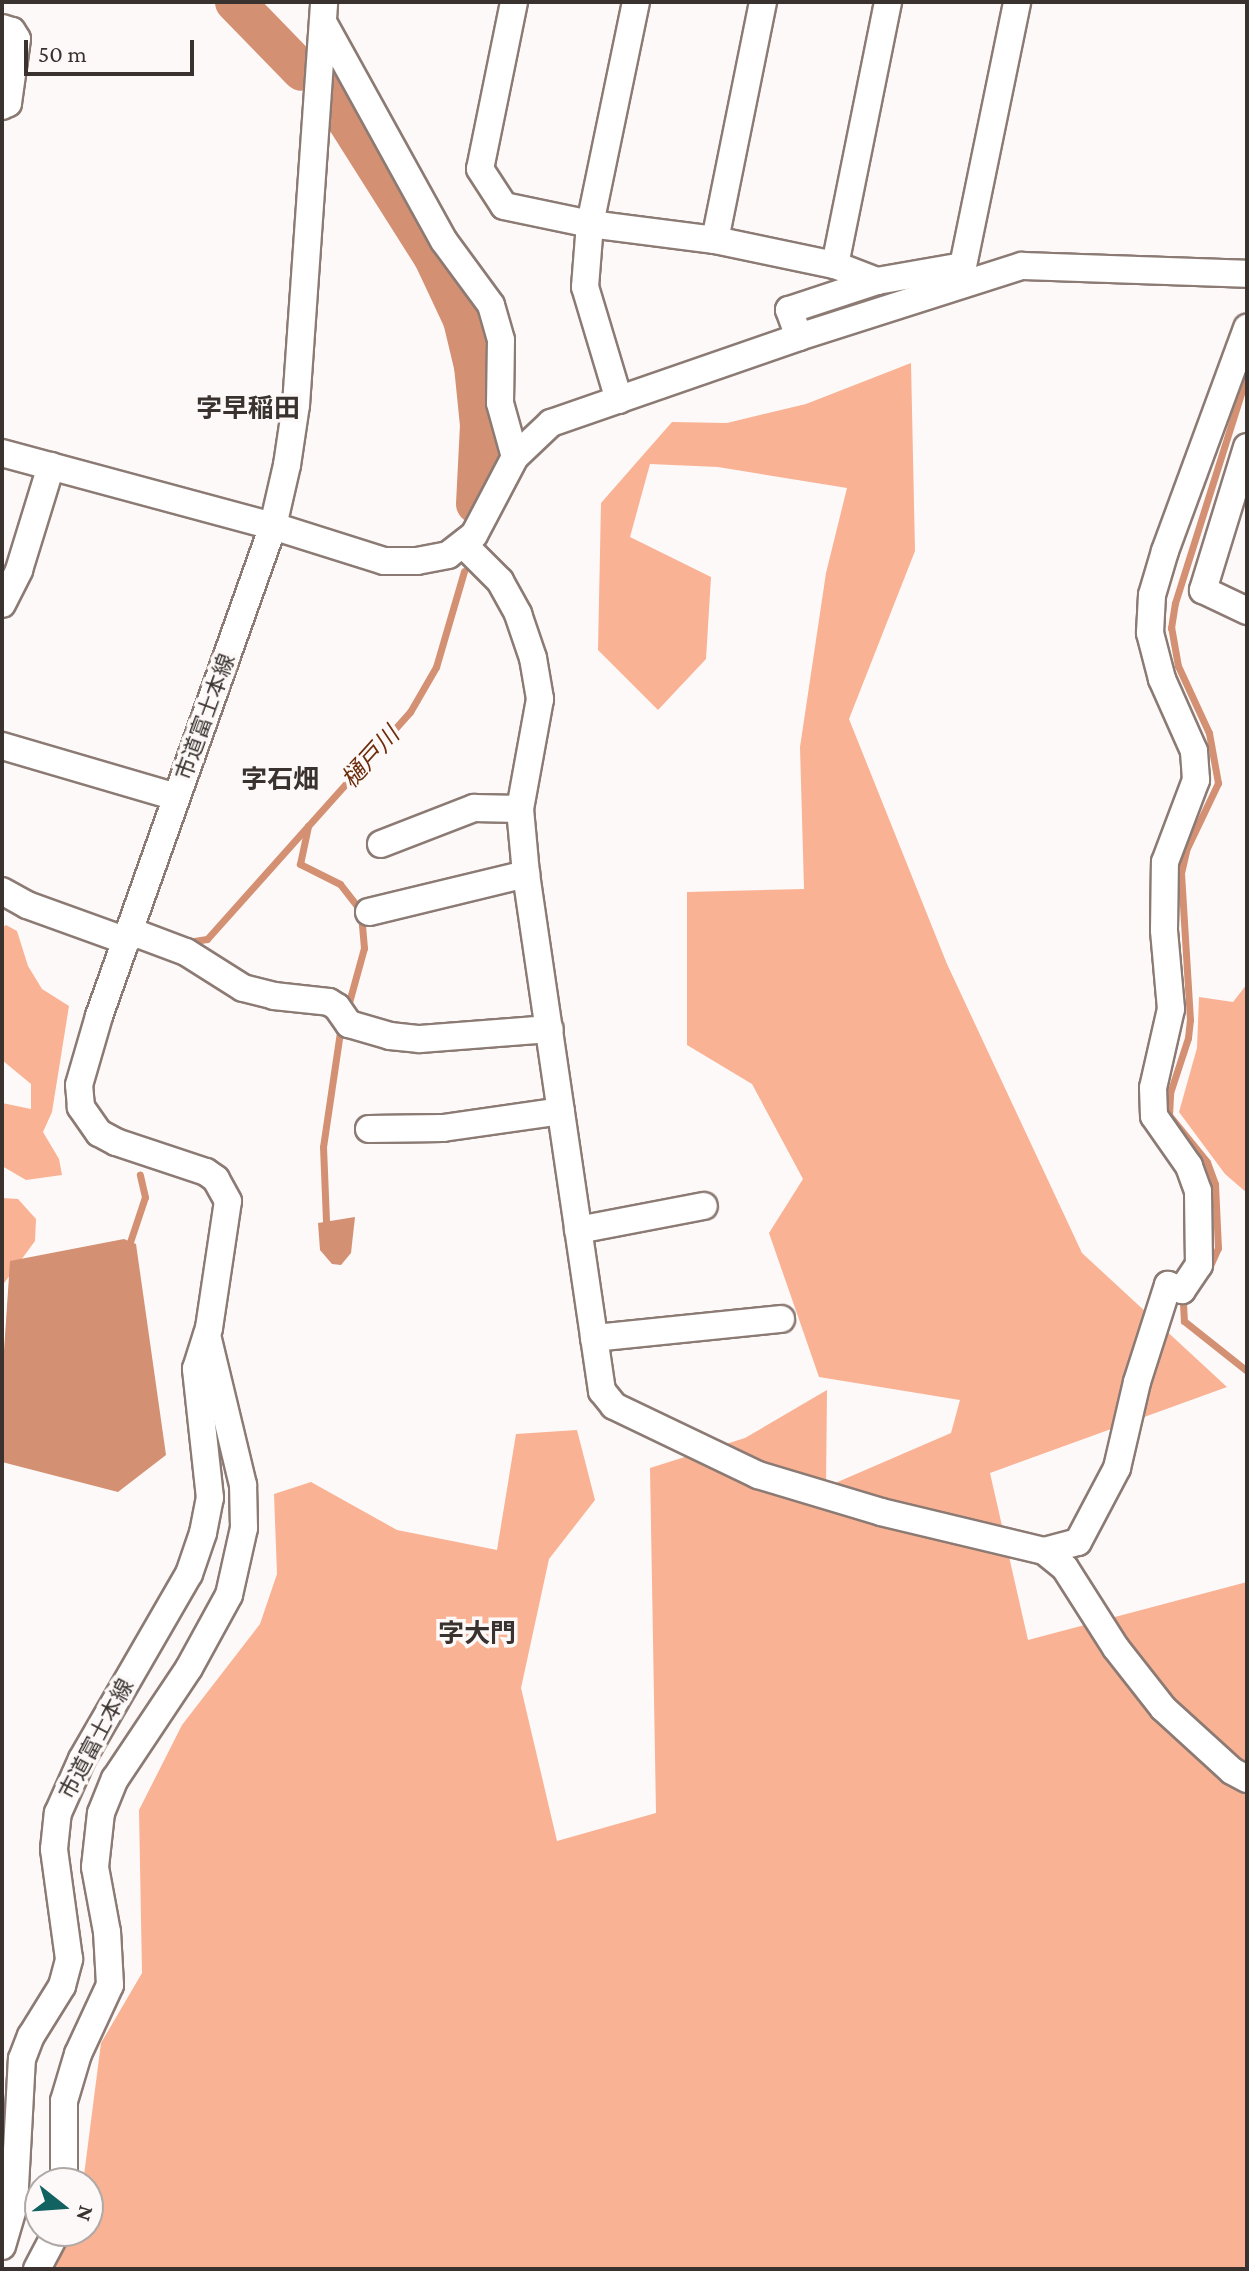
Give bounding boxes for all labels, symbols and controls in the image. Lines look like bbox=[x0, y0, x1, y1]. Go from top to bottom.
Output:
scale bar bbox=[28, 24, 198, 74]
text: 50 m bbox=[38, 40, 87, 67]
district label: 字早稲田 bbox=[196, 393, 300, 425]
street label: 市道富士本線 bbox=[170, 650, 240, 784]
water label: 樋戸川 bbox=[335, 721, 405, 793]
district label: 字石畑 bbox=[241, 764, 319, 796]
district label: 字大門 bbox=[438, 1618, 516, 1650]
street label: 市道富士本線 bbox=[53, 1675, 139, 1803]
north arrow bbox=[24, 2167, 104, 2247]
text: N bbox=[71, 2203, 100, 2224]

